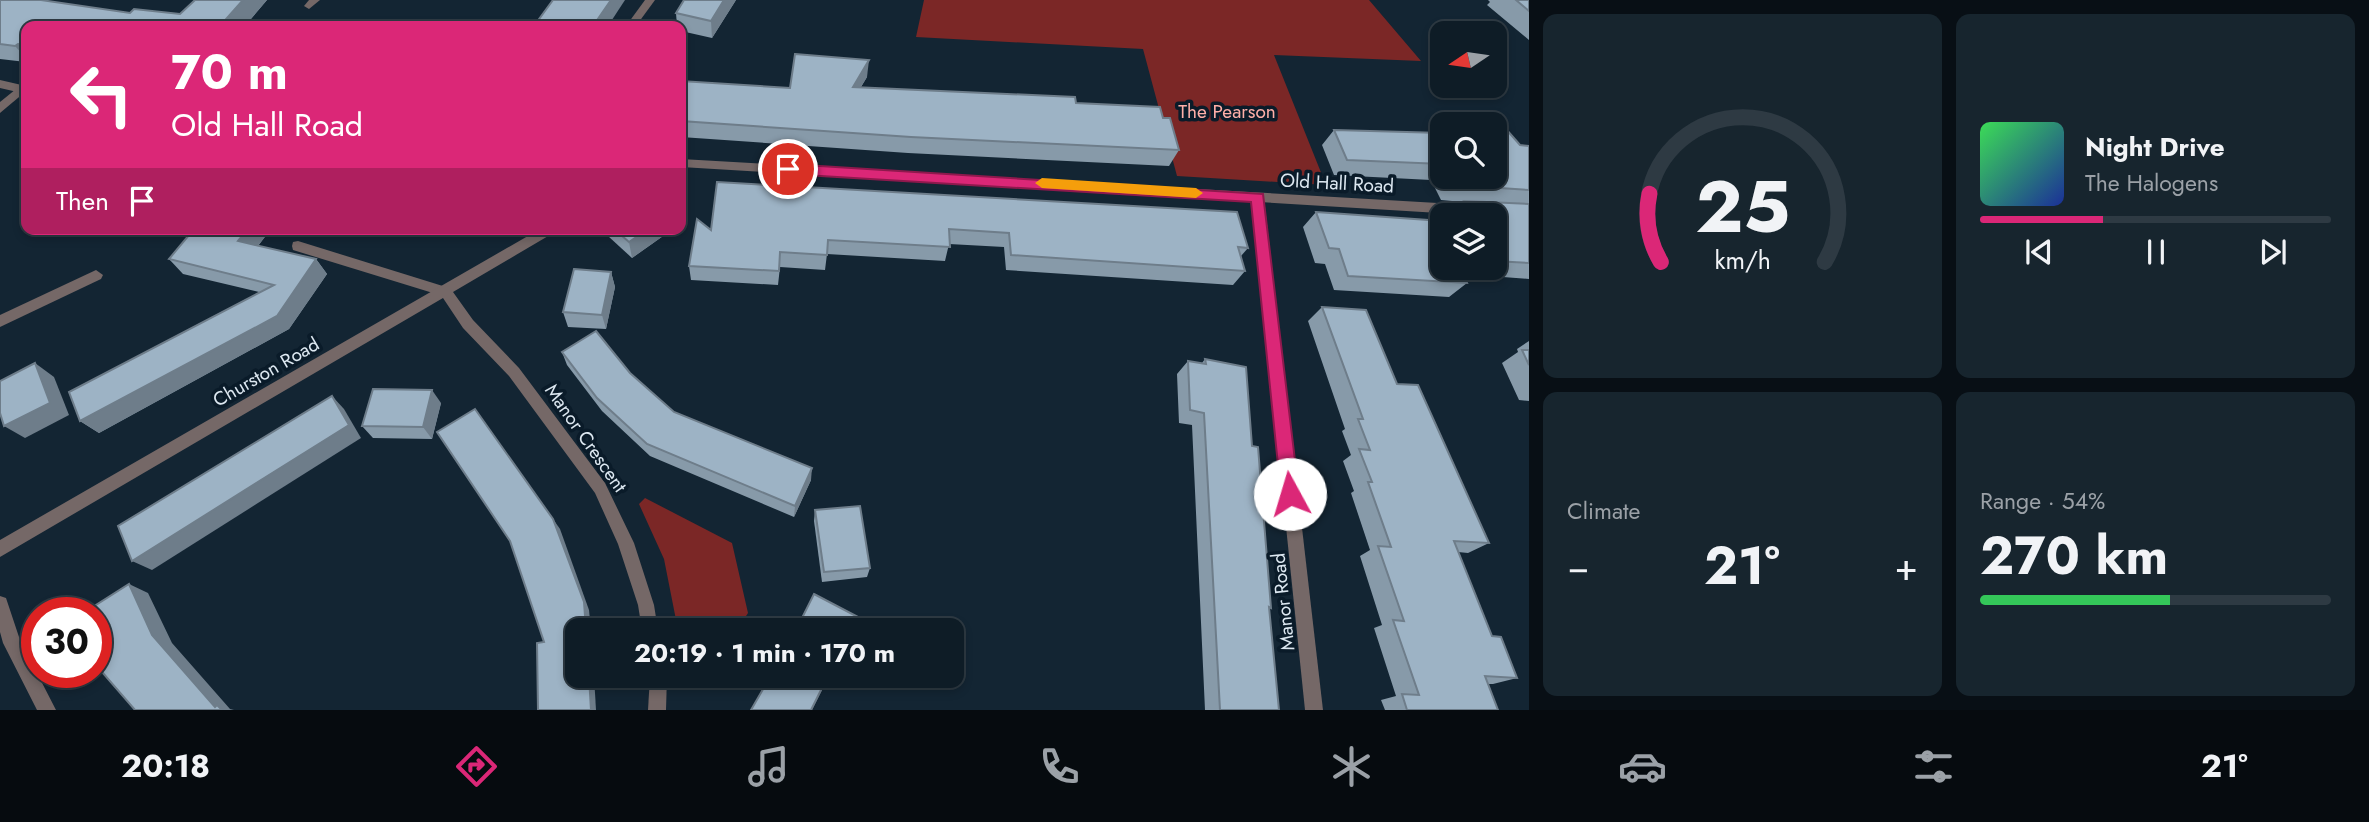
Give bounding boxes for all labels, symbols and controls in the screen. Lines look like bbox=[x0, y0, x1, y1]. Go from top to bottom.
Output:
north arrow bbox=[1430, 21, 1507, 98]
map controls bbox=[1430, 21, 1507, 280]
text: 70 m bbox=[171, 37, 288, 107]
icon: left bbox=[56, 49, 147, 140]
park label: The Pearson bbox=[1178, 98, 1276, 125]
text: Old Hall Road bbox=[171, 102, 363, 148]
button: search bbox=[1430, 112, 1507, 189]
text: Night Drive bbox=[2085, 128, 2225, 166]
pin bbox=[758, 139, 818, 199]
icon: arrive bbox=[769, 150, 807, 188]
text: 25 bbox=[1695, 155, 1790, 260]
text: The Halogens bbox=[2085, 166, 2218, 200]
street label: Old Hall Road bbox=[1279, 167, 1395, 199]
text: Then bbox=[56, 182, 109, 220]
icon: arrive bbox=[123, 182, 161, 220]
button: layers bbox=[1430, 203, 1507, 280]
icon: previous bbox=[2020, 233, 2058, 271]
icon: pause bbox=[2137, 233, 2175, 271]
icon: next bbox=[2254, 233, 2292, 271]
text: km/h bbox=[1714, 242, 1771, 278]
street label: Churston Road bbox=[208, 331, 324, 413]
street label: Manor Crescent bbox=[538, 378, 634, 498]
position arrow bbox=[1253, 457, 1327, 531]
text: Range · 54% bbox=[1980, 484, 2105, 518]
text: Climate bbox=[1567, 494, 1640, 528]
text: 270 km bbox=[1980, 518, 2168, 594]
text: 21° bbox=[1704, 528, 1780, 604]
text: − bbox=[1567, 539, 1589, 594]
text: + bbox=[1895, 539, 1918, 594]
street label: Manor Road bbox=[1264, 552, 1302, 652]
speed limit sign: 30 bbox=[21, 597, 112, 688]
text: 20:19 · 1 min · 170 m bbox=[634, 634, 895, 672]
icon: directions bbox=[452, 742, 501, 791]
icon: music bbox=[744, 742, 793, 791]
icon: phone bbox=[1035, 742, 1084, 791]
icon: climate bbox=[1327, 742, 1376, 791]
icon: car bbox=[1618, 742, 1667, 791]
icon: filters bbox=[1909, 742, 1958, 791]
text: 20:18 bbox=[121, 743, 210, 789]
text: 21° bbox=[2201, 743, 2248, 789]

